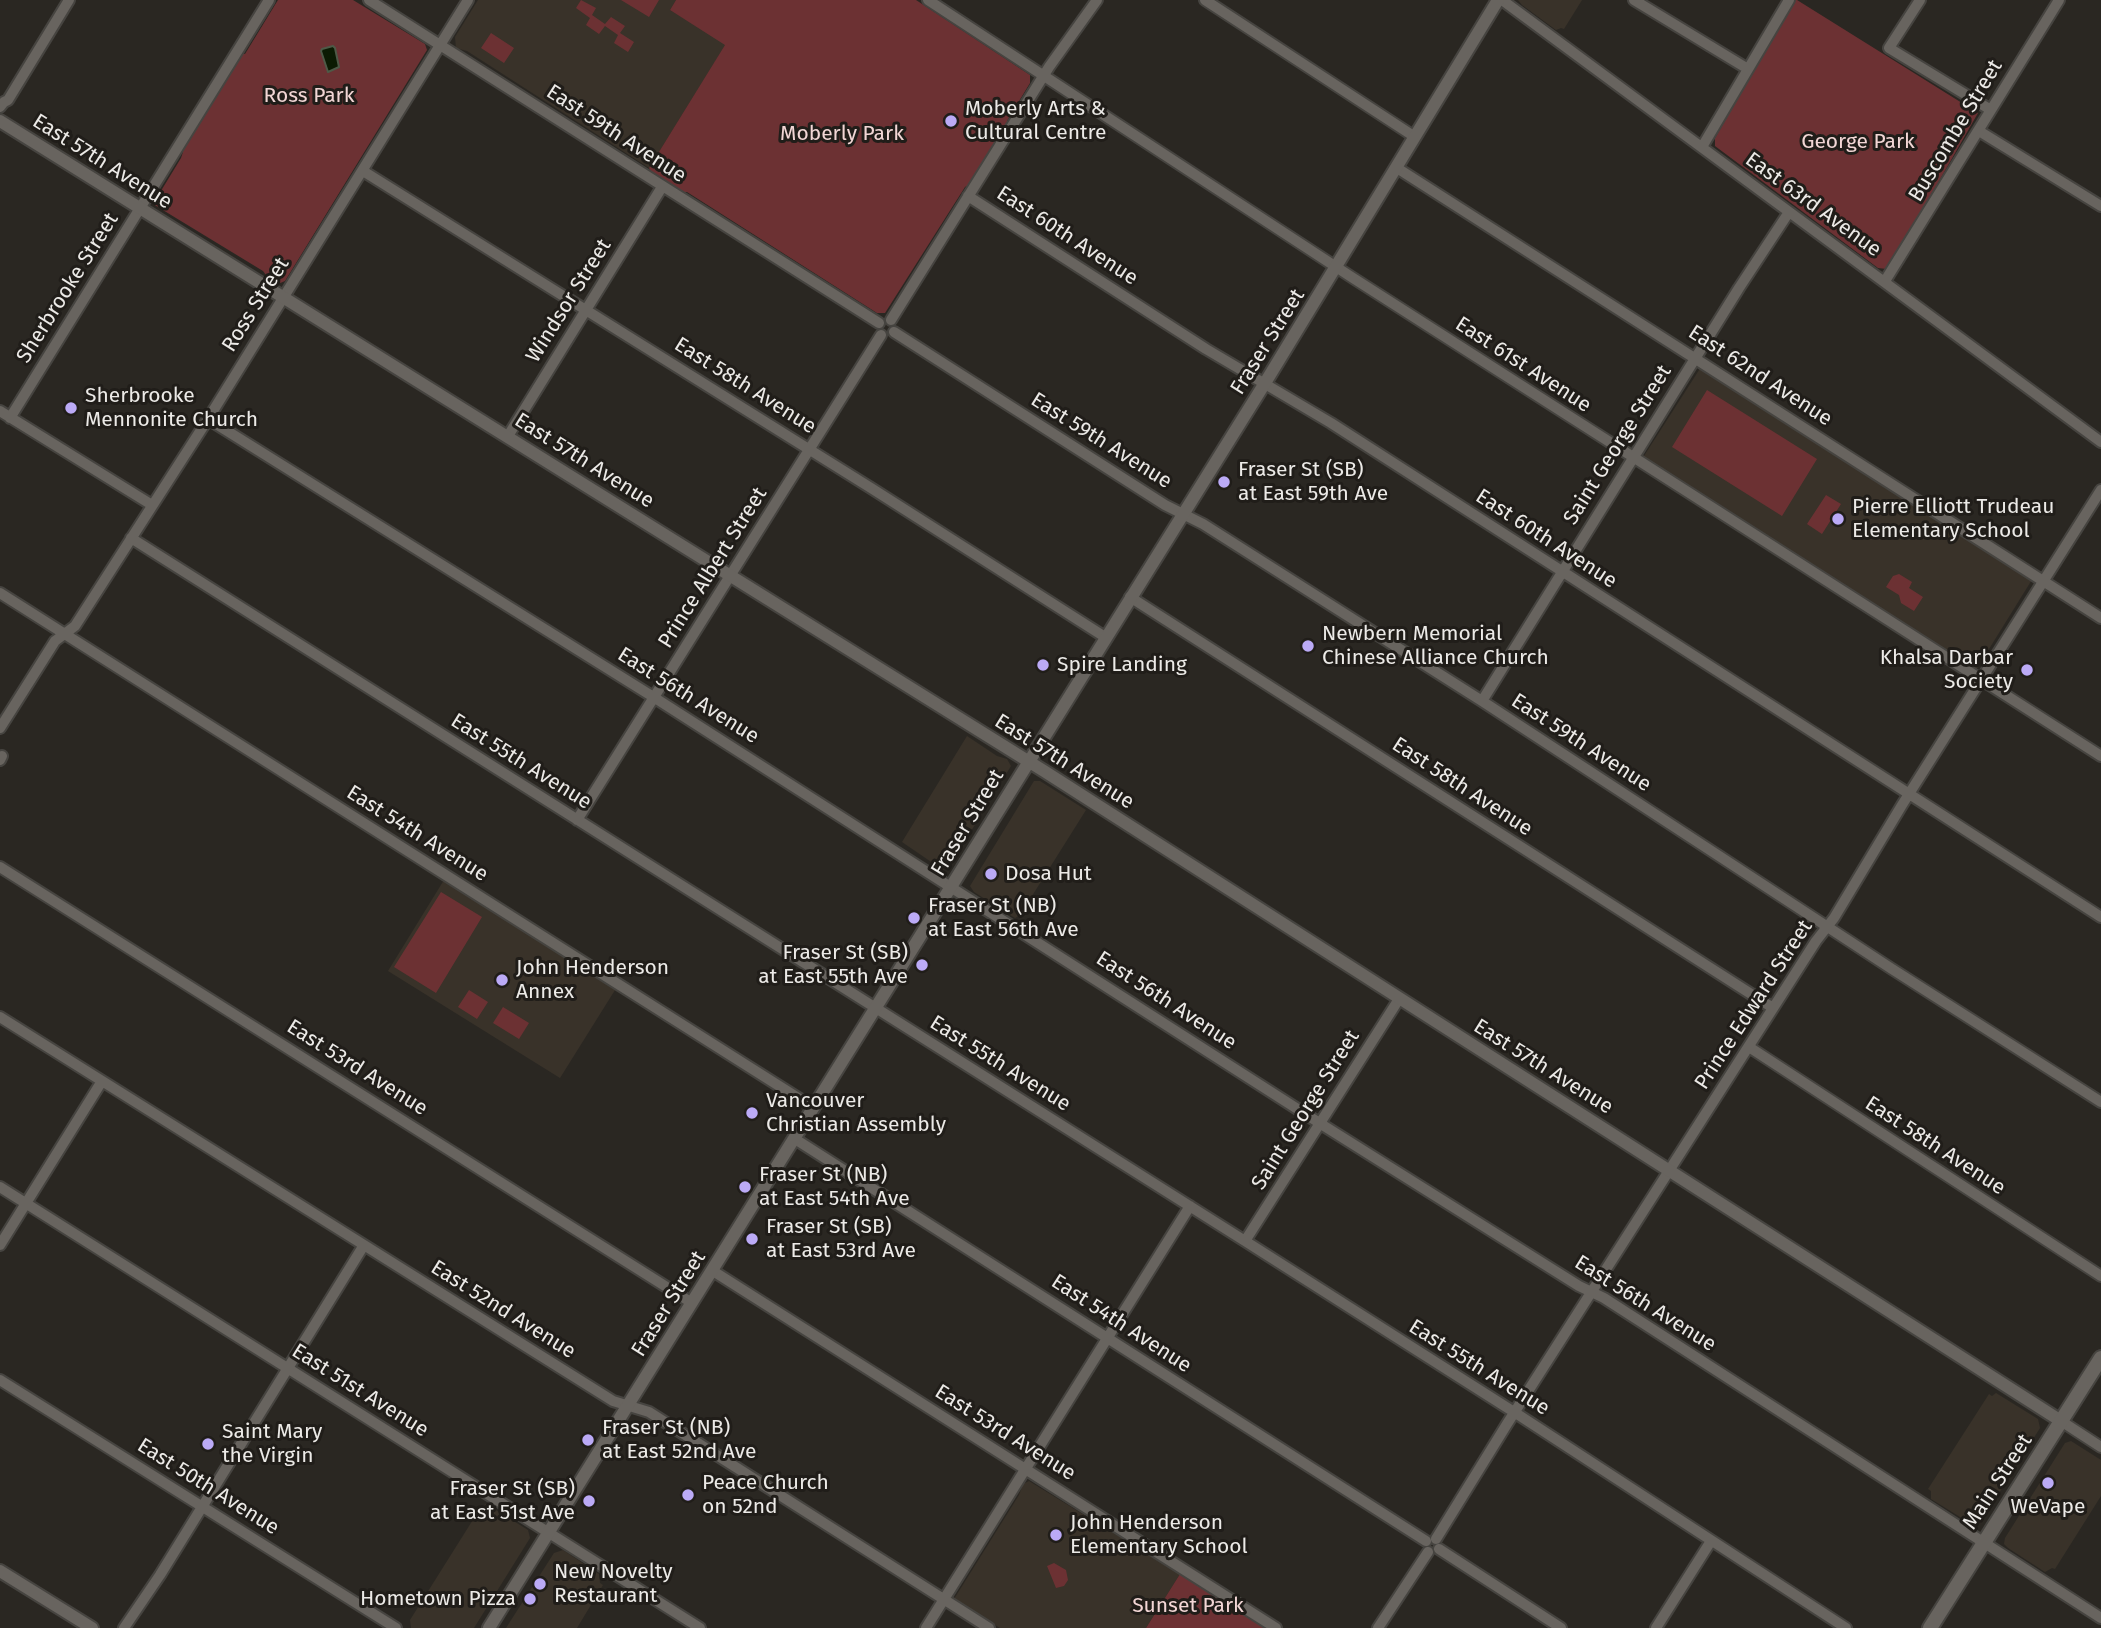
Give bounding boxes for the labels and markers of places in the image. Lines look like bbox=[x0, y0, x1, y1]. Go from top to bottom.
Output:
place label: Moberly Arts & Cultural Centre bbox=[965, 96, 1106, 146]
marker: Moberly Arts & Cultural Centre bbox=[943, 113, 959, 129]
place label: Sherbrooke Mennonite Church bbox=[85, 383, 258, 433]
marker: Sherbrooke Mennonite Church bbox=[63, 400, 79, 416]
place label: Fraser St (SB) at East 59th Ave bbox=[1238, 457, 1388, 507]
marker: Fraser St (SB) at East 59th Ave bbox=[1216, 474, 1232, 490]
place label: Pierre Elliott Trudeau Elementary School bbox=[1852, 494, 2054, 544]
marker: Pierre Elliott Trudeau Elementary School bbox=[1830, 511, 1846, 527]
place label: Newbern Memorial Chinese Alliance Church bbox=[1322, 621, 1549, 671]
marker: Newbern Memorial Chinese Alliance Church bbox=[1300, 638, 1316, 654]
place label: Khalsa Darbar Society bbox=[1880, 645, 2013, 695]
place label: Spire Landing bbox=[1057, 652, 1187, 678]
marker: Spire Landing bbox=[1035, 657, 1051, 673]
marker: Khalsa Darbar Society bbox=[2019, 662, 2035, 678]
place label: Dosa Hut bbox=[1005, 861, 1091, 887]
marker: Dosa Hut bbox=[983, 866, 999, 882]
place label: Fraser St (NB) at East 56th Ave bbox=[928, 893, 1079, 943]
marker: Fraser St (NB) at East 56th Ave bbox=[906, 910, 922, 926]
place label: Fraser St (SB) at East 55th Ave bbox=[758, 940, 908, 990]
place label: John Henderson Annex bbox=[516, 955, 669, 1005]
marker: Fraser St (SB) at East 55th Ave bbox=[914, 957, 930, 973]
marker: John Henderson Annex bbox=[494, 972, 510, 988]
place label: Vancouver Christian Assembly bbox=[766, 1088, 946, 1138]
marker: Vancouver Christian Assembly bbox=[744, 1105, 760, 1121]
place label: Fraser St (NB) at East 54th Ave bbox=[759, 1162, 910, 1212]
marker: Fraser St (NB) at East 54th Ave bbox=[737, 1179, 753, 1195]
place label: Fraser St (SB) at East 53rd Ave bbox=[766, 1214, 916, 1264]
marker: Fraser St (SB) at East 53rd Ave bbox=[744, 1231, 760, 1247]
place label: Fraser St (NB) at East 52nd Ave bbox=[602, 1415, 757, 1465]
place label: Saint Mary the Virgin bbox=[222, 1419, 322, 1469]
marker: Fraser St (NB) at East 52nd Ave bbox=[580, 1432, 596, 1448]
marker: Saint Mary the Virgin bbox=[200, 1436, 216, 1452]
place label: Peace Church on 52nd bbox=[702, 1470, 829, 1520]
marker: WeVape bbox=[2040, 1475, 2056, 1491]
place label: Fraser St (SB) at East 51st Ave bbox=[430, 1476, 575, 1526]
marker: Peace Church on 52nd bbox=[680, 1487, 696, 1503]
marker: Fraser St (SB) at East 51st Ave bbox=[581, 1493, 597, 1509]
place label: WeVape bbox=[2011, 1494, 2085, 1520]
place label: John Henderson Elementary School bbox=[1070, 1510, 1248, 1560]
marker: John Henderson Elementary School bbox=[1048, 1527, 1064, 1543]
place label: New Novelty Restaurant bbox=[554, 1559, 673, 1609]
marker: New Novelty Restaurant bbox=[532, 1576, 548, 1592]
place label: Hometown Pizza bbox=[360, 1586, 516, 1612]
marker: Hometown Pizza bbox=[522, 1591, 538, 1607]

